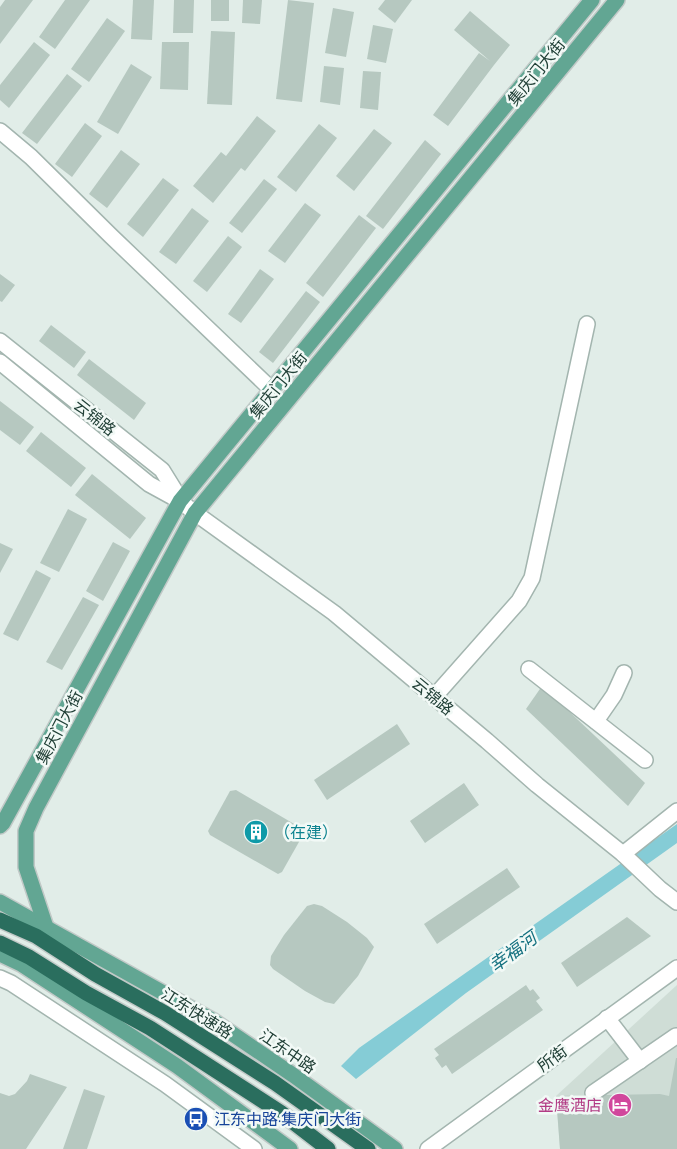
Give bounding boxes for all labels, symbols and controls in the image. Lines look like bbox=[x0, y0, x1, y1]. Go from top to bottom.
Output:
street label: 集庆门大街 bbox=[505, 36, 570, 110]
street label: 集庆门大街 bbox=[247, 349, 312, 423]
street label: 云锦路 bbox=[69, 396, 119, 440]
street label: 云锦路 bbox=[408, 674, 457, 720]
street label: 集庆门大街 bbox=[33, 688, 87, 767]
building icon: （在建） bbox=[243, 819, 269, 845]
place label: （在建） bbox=[274, 824, 338, 843]
water label: 幸福河 bbox=[485, 926, 544, 977]
street label: 江东快速路 bbox=[157, 985, 235, 1044]
street label: 江东中路 bbox=[255, 1026, 319, 1078]
street label: 所街 bbox=[534, 1042, 571, 1076]
hotel icon: 金鹰酒店 bbox=[607, 1092, 633, 1118]
place label: 金鹰酒店 bbox=[538, 1097, 602, 1116]
bus stop icon: 江东中路·集庆门大街 bbox=[183, 1106, 209, 1132]
place label: 江东中路·集庆门大街 bbox=[214, 1111, 361, 1130]

